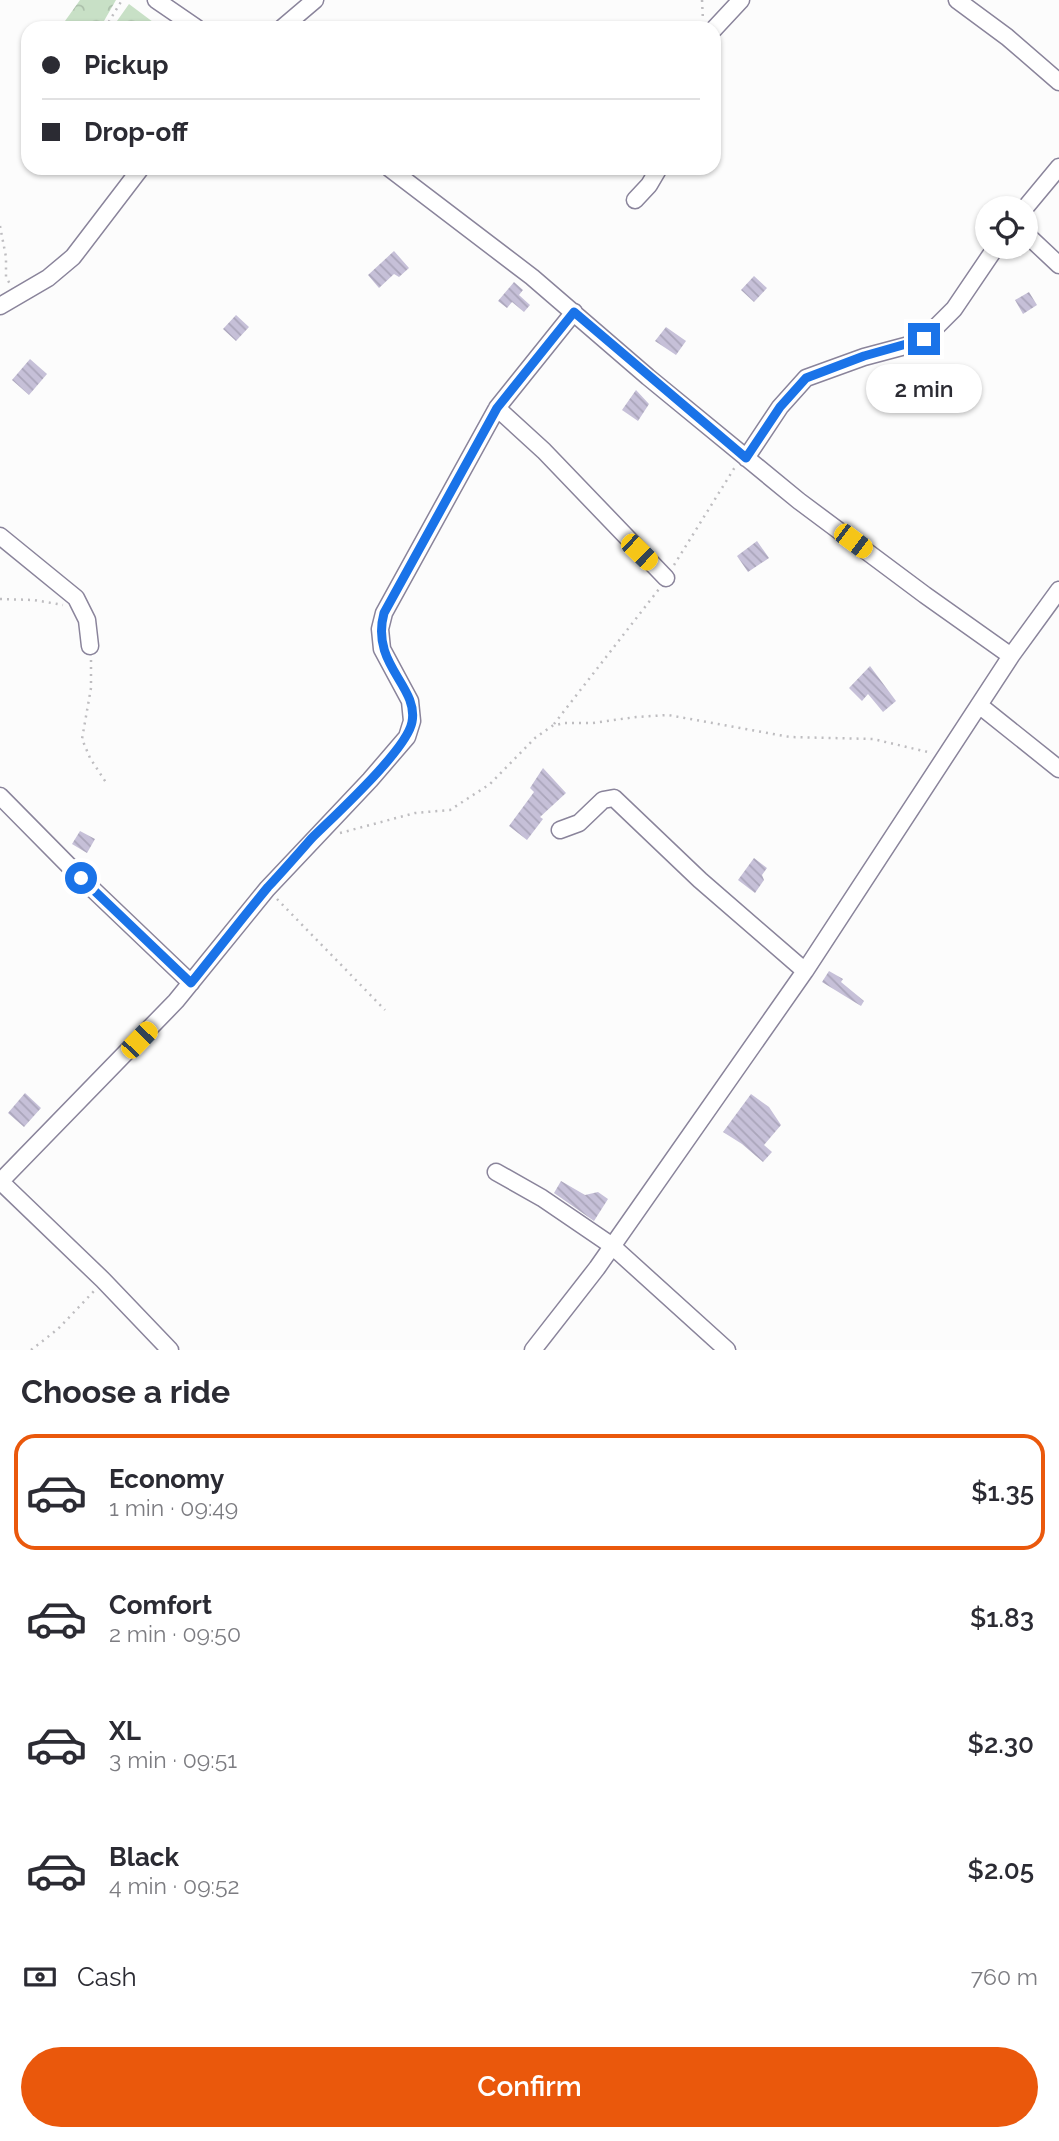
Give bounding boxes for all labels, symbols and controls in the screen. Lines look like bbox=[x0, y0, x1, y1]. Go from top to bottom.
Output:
text: Pickup bbox=[84, 50, 169, 80]
text: Drop-off bbox=[84, 117, 188, 147]
map controls bbox=[975, 196, 1038, 259]
button: locate bbox=[975, 196, 1038, 259]
route end bbox=[908, 323, 940, 355]
callout: 2 min bbox=[866, 364, 982, 412]
text: 2 min bbox=[895, 375, 953, 402]
car bbox=[830, 520, 877, 562]
car bbox=[617, 530, 662, 574]
route start bbox=[65, 862, 97, 894]
car bbox=[117, 1018, 162, 1062]
text: Choose a ride bbox=[21, 1373, 230, 1410]
icon: car bbox=[25, 1461, 88, 1524]
text: Economy bbox=[109, 1464, 224, 1494]
text: $1.35 bbox=[971, 1477, 1034, 1507]
text: 1 min · 09:49 bbox=[109, 1494, 238, 1521]
icon: car bbox=[25, 1587, 88, 1650]
text: Comfort bbox=[109, 1590, 212, 1620]
text: $1.83 bbox=[970, 1603, 1034, 1633]
text: 2 min · 09:50 bbox=[109, 1620, 241, 1647]
icon: car bbox=[25, 1713, 88, 1776]
text: XL bbox=[109, 1716, 141, 1746]
text: $2.30 bbox=[968, 1729, 1034, 1759]
text: 3 min · 09:51 bbox=[109, 1746, 237, 1773]
icon: car bbox=[25, 1839, 88, 1902]
text: Black bbox=[109, 1842, 179, 1872]
text: $2.05 bbox=[968, 1855, 1034, 1885]
text: 4 min · 09:52 bbox=[109, 1872, 239, 1899]
icon: cash bbox=[21, 1958, 59, 1996]
text: Cash bbox=[77, 1962, 137, 1992]
text: 760 m bbox=[971, 1963, 1038, 1990]
button: Confirm bbox=[21, 2047, 1038, 2127]

